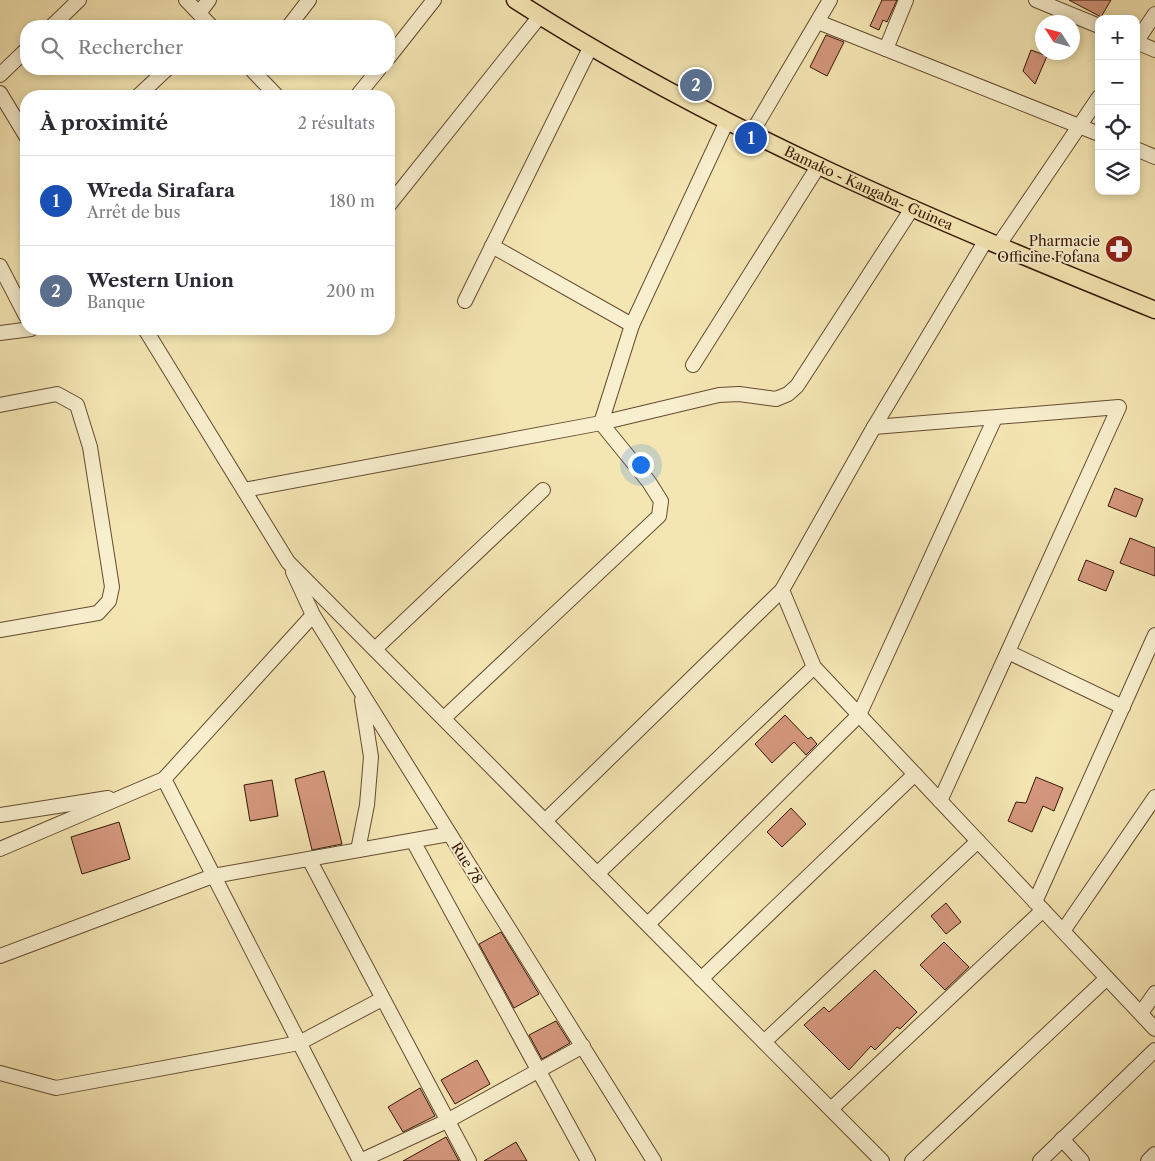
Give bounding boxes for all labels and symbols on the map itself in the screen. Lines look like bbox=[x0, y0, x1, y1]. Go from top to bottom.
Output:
north arrow bbox=[1035, 15, 1080, 60]
pin: 2 bbox=[680, 66, 712, 104]
pin: 1 bbox=[735, 119, 767, 157]
street label: Bamako - Kangaba- Guinea bbox=[781, 142, 956, 234]
place label: Pharmacie Officine Fofana bbox=[997, 232, 1101, 266]
pharmacy icon: Pharmacie Officine Fofana bbox=[1104, 234, 1134, 264]
your location bbox=[628, 452, 654, 478]
street label: Rue 78 bbox=[447, 839, 487, 887]

